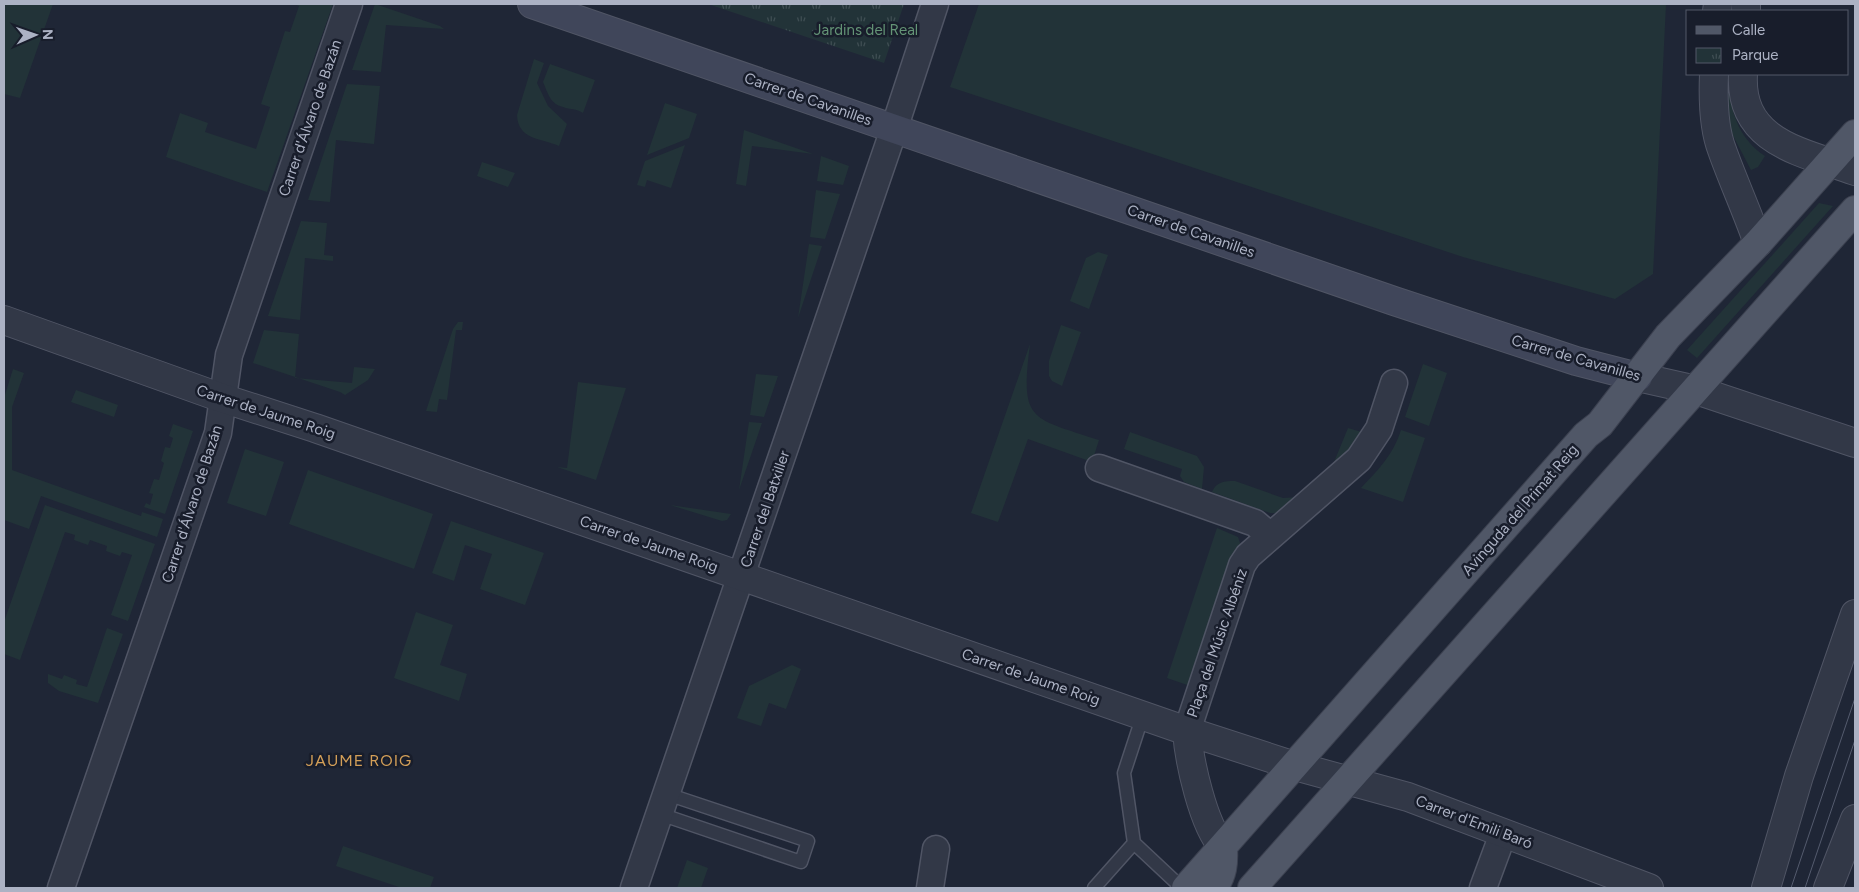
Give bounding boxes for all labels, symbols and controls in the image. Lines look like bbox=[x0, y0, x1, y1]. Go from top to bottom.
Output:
north arrow bbox=[10, 10, 60, 60]
legend bbox=[1686, 10, 1849, 75]
park label: Jardins del Real bbox=[814, 21, 918, 39]
text: Calle bbox=[1732, 21, 1765, 39]
text: N bbox=[39, 29, 56, 40]
street label: Carrer d'Álvaro de Bazán bbox=[275, 37, 345, 199]
text: Parque bbox=[1732, 46, 1779, 64]
street label: Carrer de Cavanilles bbox=[742, 69, 874, 129]
street label: Carrer de Cavanilles bbox=[1125, 201, 1257, 261]
street label: Carrer de Cavanilles bbox=[1509, 331, 1643, 385]
street label: Carrer de Jaume Roig bbox=[194, 381, 338, 443]
street label: Carrer d'Álvaro de Bazán bbox=[158, 423, 226, 585]
street label: Avinguda del Primat Reig bbox=[1458, 441, 1582, 579]
street label: Carrer del Batxiller bbox=[737, 448, 793, 570]
street label: Carrer de Jaume Roig bbox=[577, 512, 721, 576]
street label: Plaça del Músic Albéniz bbox=[1183, 566, 1251, 720]
street label: Carrer de Jaume Roig bbox=[959, 645, 1103, 709]
district label: JAUME ROIG bbox=[306, 751, 412, 770]
street label: Carrer d'Emili Baró bbox=[1413, 791, 1535, 853]

